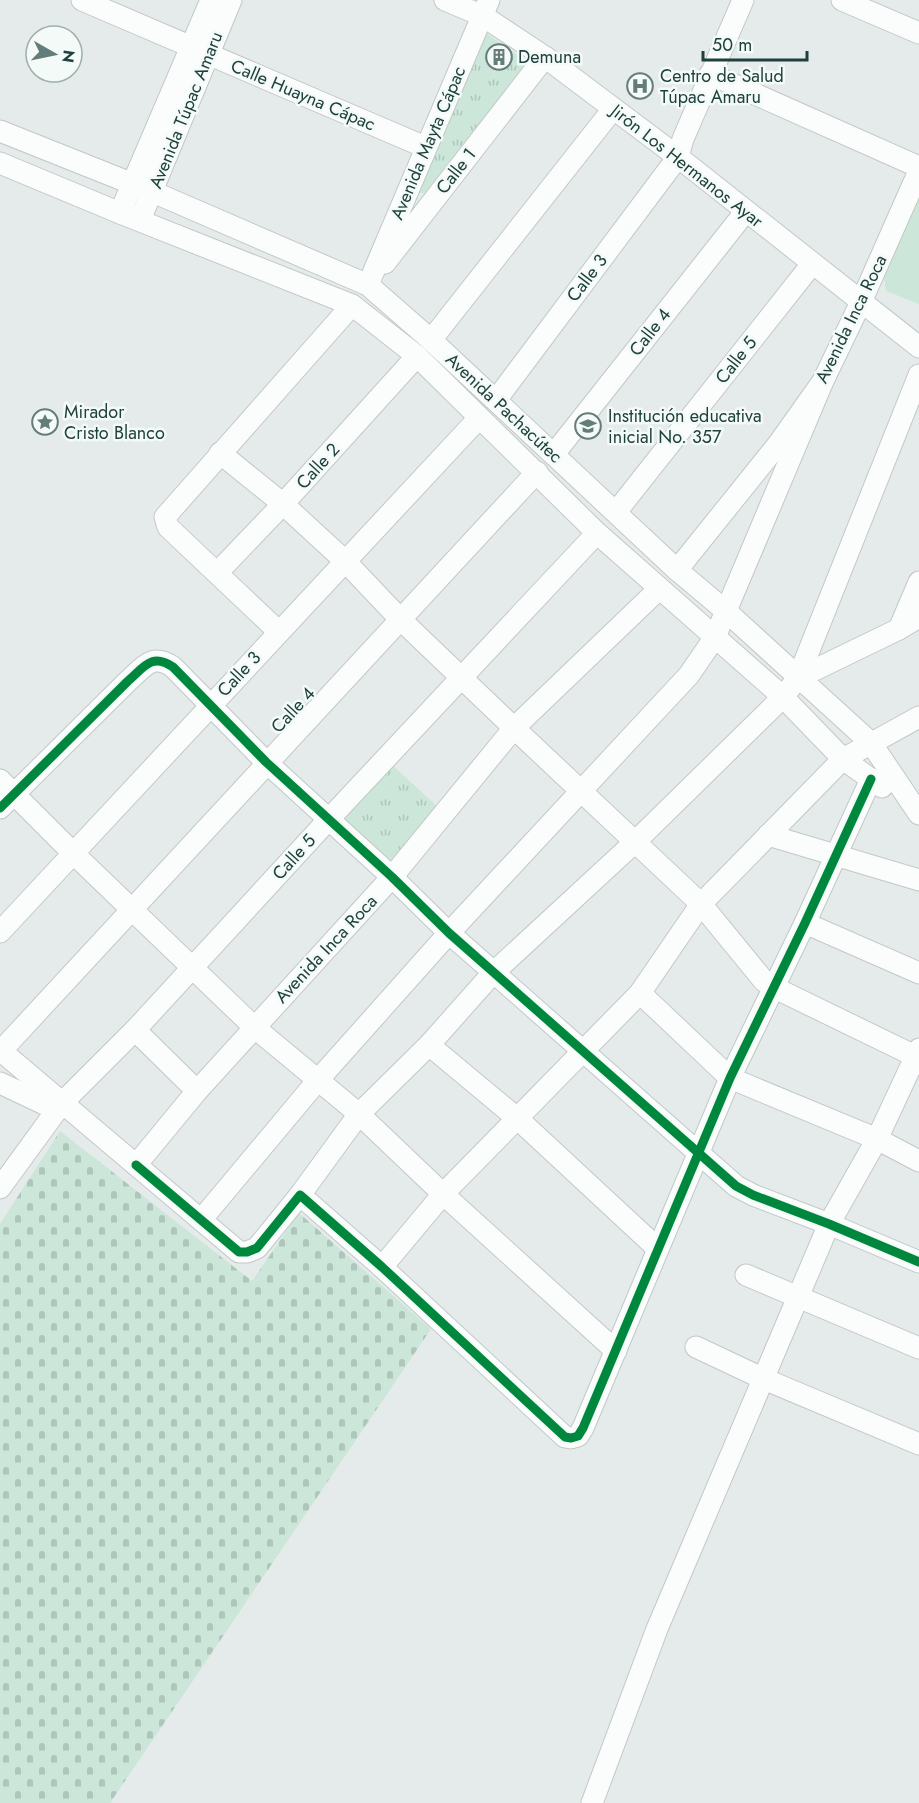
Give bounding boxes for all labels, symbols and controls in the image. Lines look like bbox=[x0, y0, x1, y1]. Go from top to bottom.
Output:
north arrow bbox=[24, 24, 84, 84]
scale bar bbox=[703, 24, 806, 62]
street label: Avenida Túpac Amaru bbox=[143, 28, 229, 192]
text: 50 m bbox=[712, 32, 752, 58]
building icon: Demuna bbox=[484, 42, 514, 72]
place label: Demuna bbox=[518, 44, 581, 70]
text: N bbox=[56, 48, 81, 64]
street label: Calle Huayna Cápac bbox=[227, 53, 379, 137]
street label: Avenida Mayta Cápac bbox=[384, 62, 472, 224]
place label: Centro de Salud Túpac Amaru bbox=[660, 63, 784, 110]
hospital icon: Centro de Salud Túpac Amaru bbox=[625, 71, 655, 101]
street label: Jirón Los Hermanos Ayar bbox=[604, 97, 769, 234]
street label: Calle 1 bbox=[430, 142, 482, 200]
street label: Calle 3 bbox=[560, 249, 614, 307]
street label: Avenida Inca Roca bbox=[809, 250, 893, 388]
street label: Calle 4 bbox=[623, 303, 677, 361]
street label: Calle 5 bbox=[709, 331, 763, 389]
street label: Avenida Pachacútec bbox=[440, 347, 568, 469]
place label: Mirador Cristo Blanco bbox=[64, 399, 165, 446]
place label: Institución educativa inicial No. 357 bbox=[608, 403, 762, 450]
place icon: Mirador Cristo Blanco bbox=[30, 407, 60, 437]
school or university icon: Institución educativa inicial No. 357 bbox=[573, 411, 603, 441]
street label: Calle 2 bbox=[290, 437, 346, 495]
street label: Calle 3 bbox=[211, 645, 267, 703]
street label: Calle 4 bbox=[265, 681, 321, 739]
street label: Calle 5 bbox=[266, 828, 322, 886]
street label: Avenida Inca Roca bbox=[269, 889, 383, 1009]

